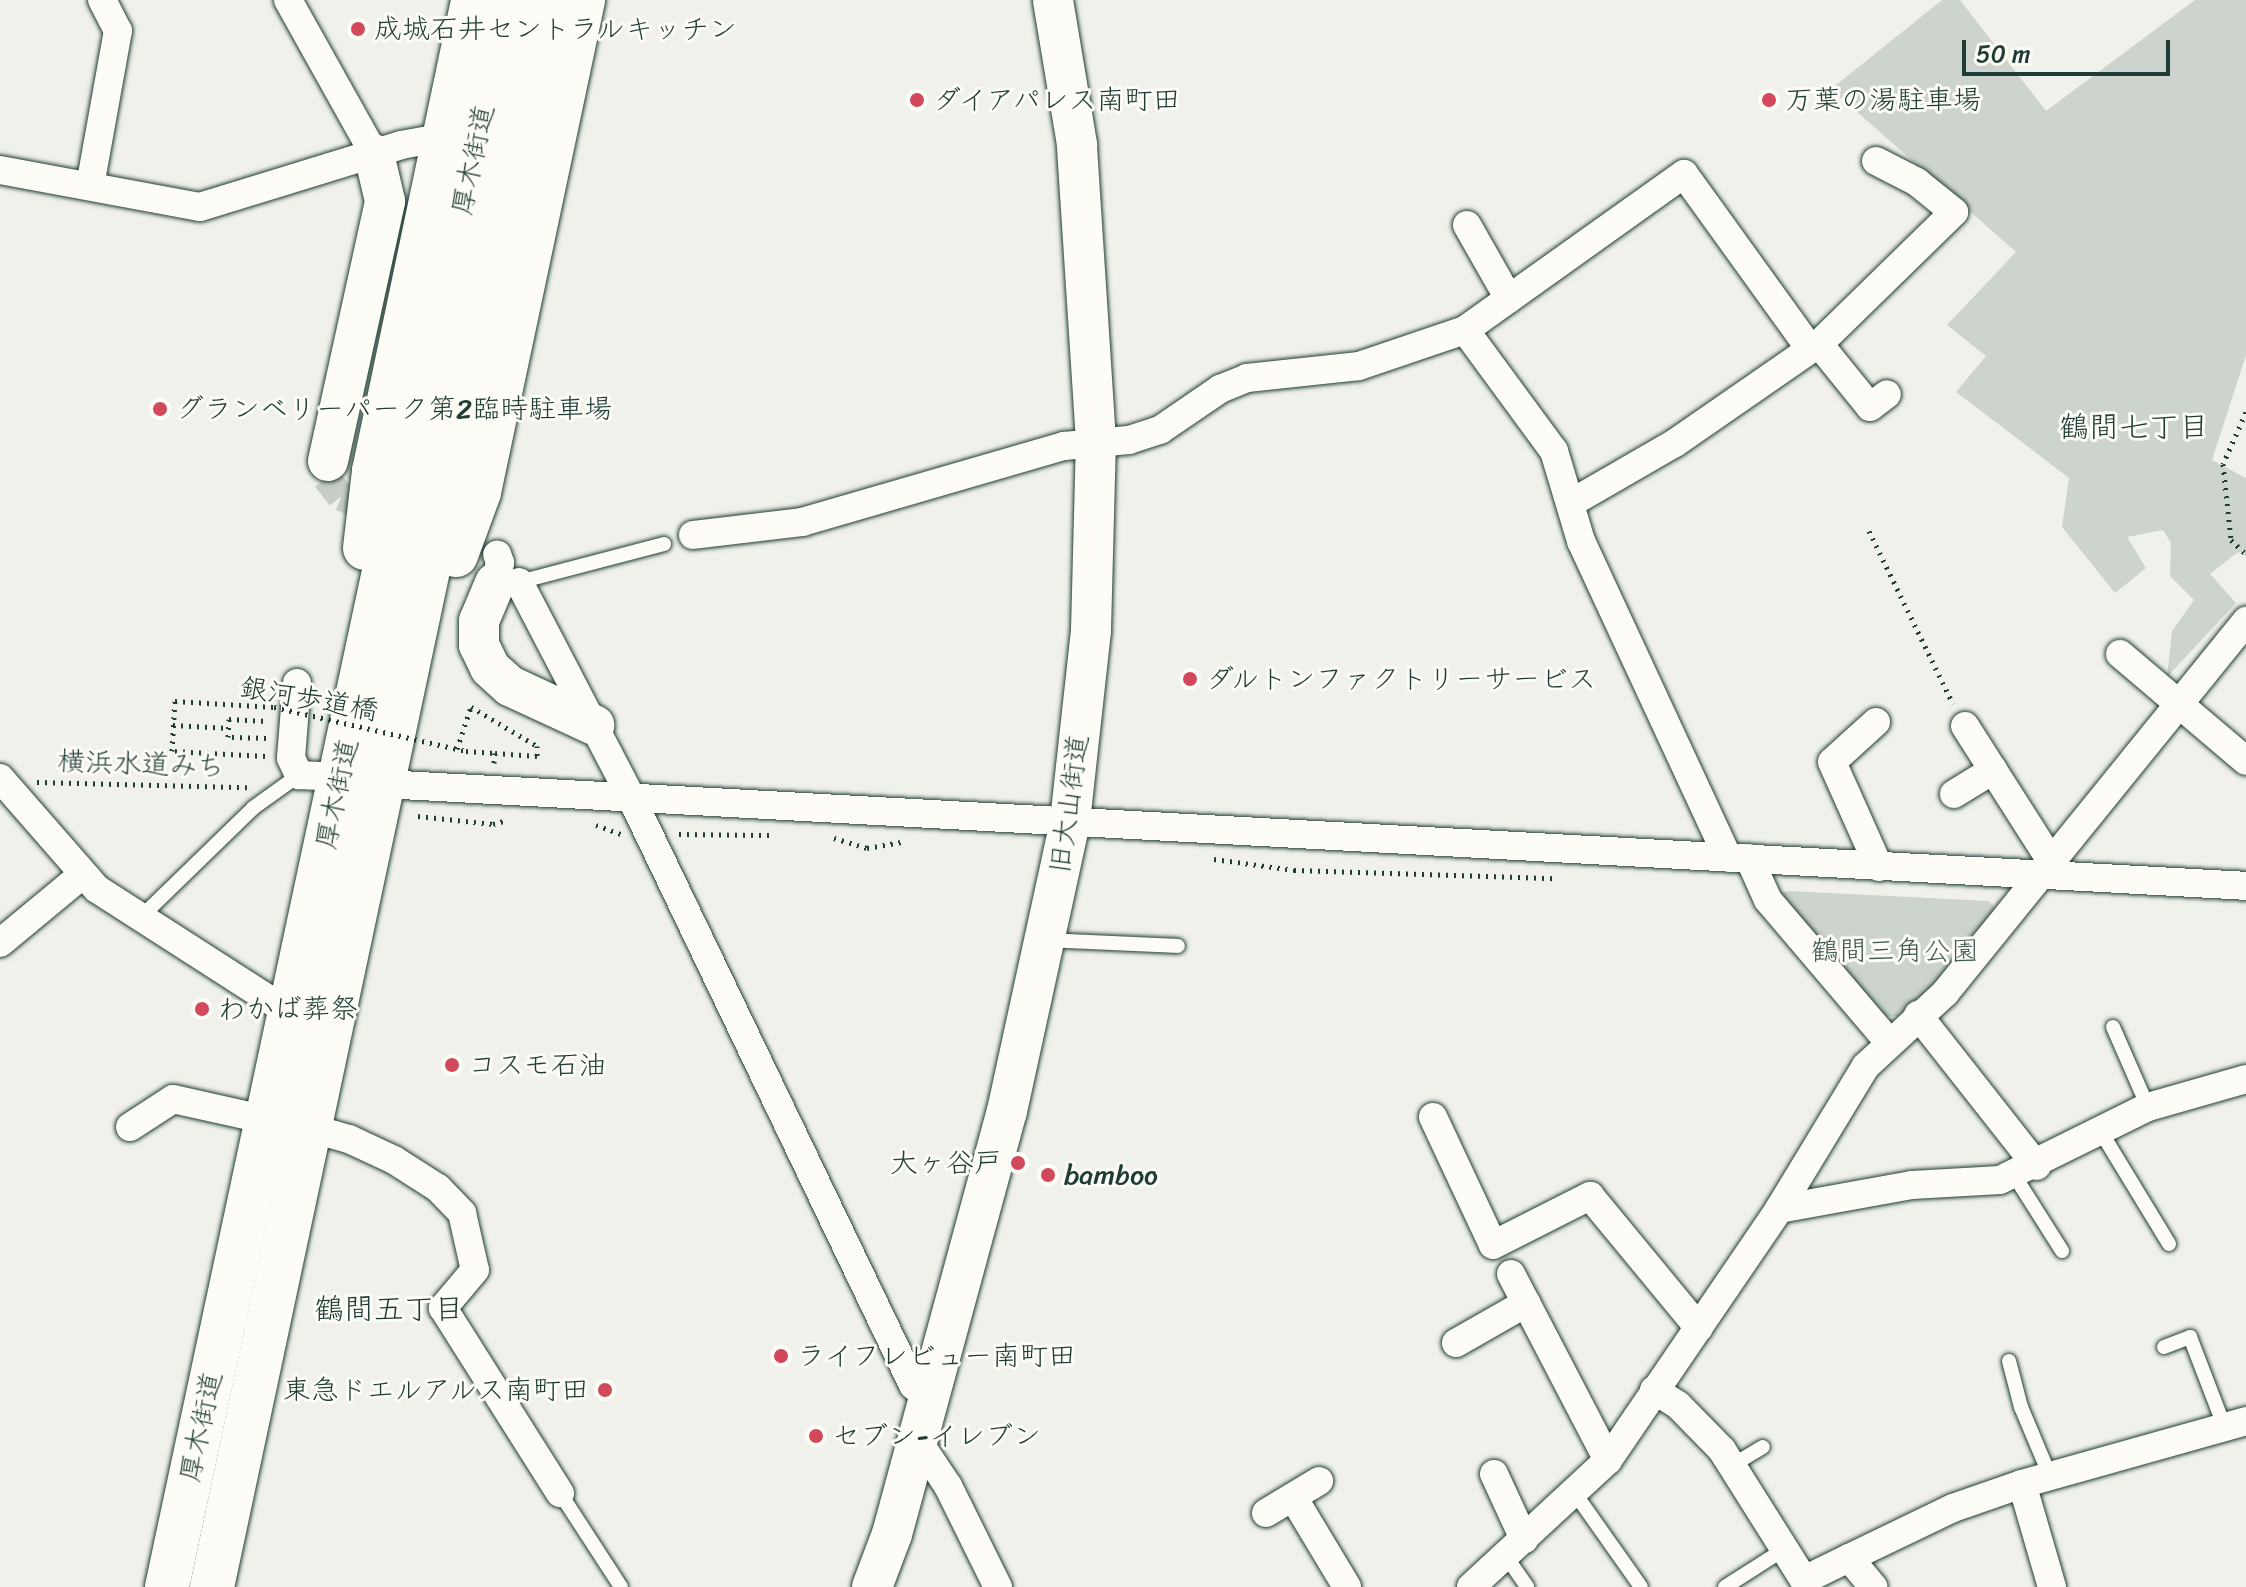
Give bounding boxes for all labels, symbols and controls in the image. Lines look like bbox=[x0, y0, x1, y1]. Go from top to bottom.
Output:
place label: 成城石井セントラルキッチン bbox=[374, 12, 738, 46]
marker: 成城石井セントラルキッチン bbox=[349, 20, 367, 38]
scale bar bbox=[1966, 24, 2174, 74]
text: 50 m bbox=[1976, 33, 2031, 75]
place label: ダイアパレス南町田 bbox=[933, 83, 1185, 117]
place label: 万葉の湯駐車場 bbox=[1785, 83, 1981, 117]
marker: ダイアパレス南町田 bbox=[908, 91, 926, 109]
marker: 万葉の湯駐車場 bbox=[1760, 91, 1778, 109]
street label: 厚木街道 bbox=[445, 102, 501, 218]
place label: グランベリーパーク第2臨時駐車場 bbox=[176, 392, 612, 426]
marker: グランベリーパーク第2臨時駐車場 bbox=[151, 400, 169, 418]
district label: 鶴間七丁目 bbox=[2059, 409, 2209, 445]
place label: ダルトンファクトリーサービス bbox=[1206, 662, 1598, 696]
street label: 銀河歩道橋 bbox=[237, 670, 381, 728]
marker: ダルトンファクトリーサービス bbox=[1181, 670, 1199, 688]
street label: 旧大山街道 bbox=[1043, 732, 1095, 876]
street label: 厚木街道 bbox=[309, 736, 365, 852]
street label: 横浜水道みち bbox=[56, 744, 226, 784]
park label: 鶴間三角公園 bbox=[1811, 934, 1979, 968]
place label: わかば葬祭 bbox=[218, 992, 358, 1026]
marker: わかば葬祭 bbox=[193, 1000, 211, 1018]
place label: コスモ石油 bbox=[468, 1048, 608, 1082]
marker: コスモ石油 bbox=[443, 1056, 461, 1074]
place label: 大ヶ谷戸 bbox=[890, 1146, 1002, 1180]
marker: 大ヶ谷戸 bbox=[1009, 1154, 1027, 1172]
place label: bamboo bbox=[1064, 1158, 1158, 1192]
marker: bamboo bbox=[1039, 1166, 1057, 1184]
district label: 鶴間五丁目 bbox=[314, 1291, 464, 1327]
place label: ライフレビュー南町田 bbox=[797, 1339, 1077, 1373]
marker: ライフレビュー南町田 bbox=[772, 1347, 790, 1365]
street label: 厚木街道 bbox=[173, 1369, 229, 1485]
place label: 東急ドエルアルス南町田 bbox=[281, 1373, 589, 1407]
marker: 東急ドエルアルス南町田 bbox=[596, 1381, 614, 1399]
place label: セブン-イレブン bbox=[832, 1419, 1041, 1453]
marker: セブン-イレブン bbox=[807, 1427, 825, 1445]

